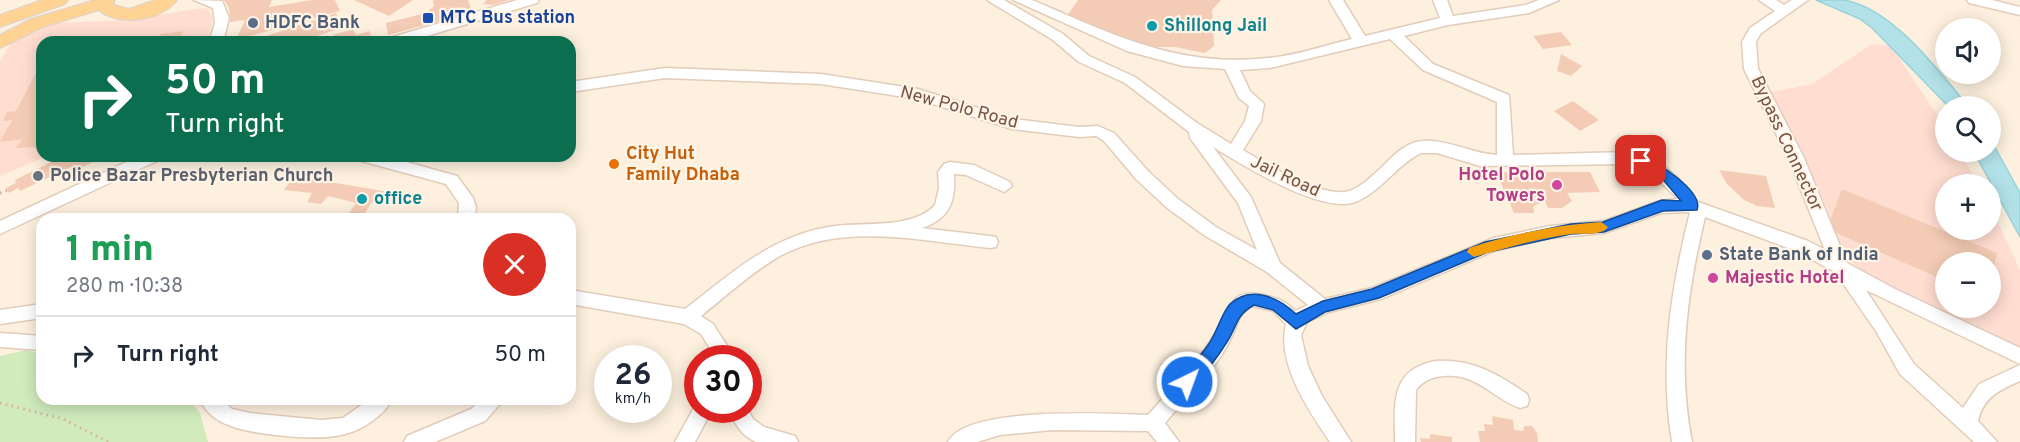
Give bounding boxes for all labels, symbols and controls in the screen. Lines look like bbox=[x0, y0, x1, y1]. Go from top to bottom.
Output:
place label: MTC Bus station bbox=[440, 7, 575, 30]
marker: MTC Bus station bbox=[421, 11, 435, 25]
place label: HDFC Bank bbox=[265, 12, 360, 35]
place label: Shillong Jail bbox=[1164, 15, 1267, 38]
marker: HDFC Bank bbox=[246, 16, 260, 30]
map controls bbox=[1935, 18, 2001, 318]
button: sound bbox=[1935, 18, 2001, 84]
marker: Shillong Jail bbox=[1145, 19, 1159, 33]
text: 50 m bbox=[165, 56, 266, 109]
icon: right bbox=[66, 60, 144, 138]
street label: Bypass Connector bbox=[1745, 73, 1827, 215]
street label: New Polo Road bbox=[897, 81, 1021, 135]
button: search bbox=[1935, 96, 2001, 162]
text: Turn right bbox=[165, 108, 284, 142]
pin bbox=[1615, 135, 1666, 186]
place label: City Hut Family Dhaba bbox=[626, 143, 740, 187]
icon: arrive bbox=[1624, 144, 1657, 177]
street label: Jail Road bbox=[1246, 151, 1324, 203]
marker: City Hut Family Dhaba bbox=[607, 157, 621, 171]
place label: Hotel Polo Towers bbox=[1458, 164, 1545, 208]
place label: Police Bazar Presbyterian Church bbox=[50, 165, 333, 188]
marker: Police Bazar Presbyterian Church bbox=[31, 169, 45, 183]
button: + bbox=[1935, 174, 2001, 240]
marker: Hotel Polo Towers bbox=[1550, 178, 1564, 192]
place label: office bbox=[374, 188, 422, 211]
marker: office bbox=[355, 192, 369, 206]
text: 1 min bbox=[66, 228, 154, 274]
button: close bbox=[483, 233, 546, 296]
place label: State Bank of India bbox=[1719, 244, 1879, 267]
marker: State Bank of India bbox=[1700, 248, 1714, 262]
button: − bbox=[1935, 252, 2001, 318]
place label: Majestic Hotel bbox=[1725, 267, 1844, 290]
marker: Majestic Hotel bbox=[1706, 271, 1720, 285]
text: 280 m · 10:38 bbox=[66, 274, 183, 300]
icon: right bbox=[66, 339, 99, 372]
text: Turn right bbox=[117, 342, 219, 369]
text: 50 m bbox=[494, 342, 546, 369]
speed limit sign: 30 bbox=[684, 345, 762, 423]
position arrow bbox=[1155, 350, 1219, 414]
text: 26 bbox=[615, 358, 651, 395]
text: km/h bbox=[615, 390, 651, 409]

